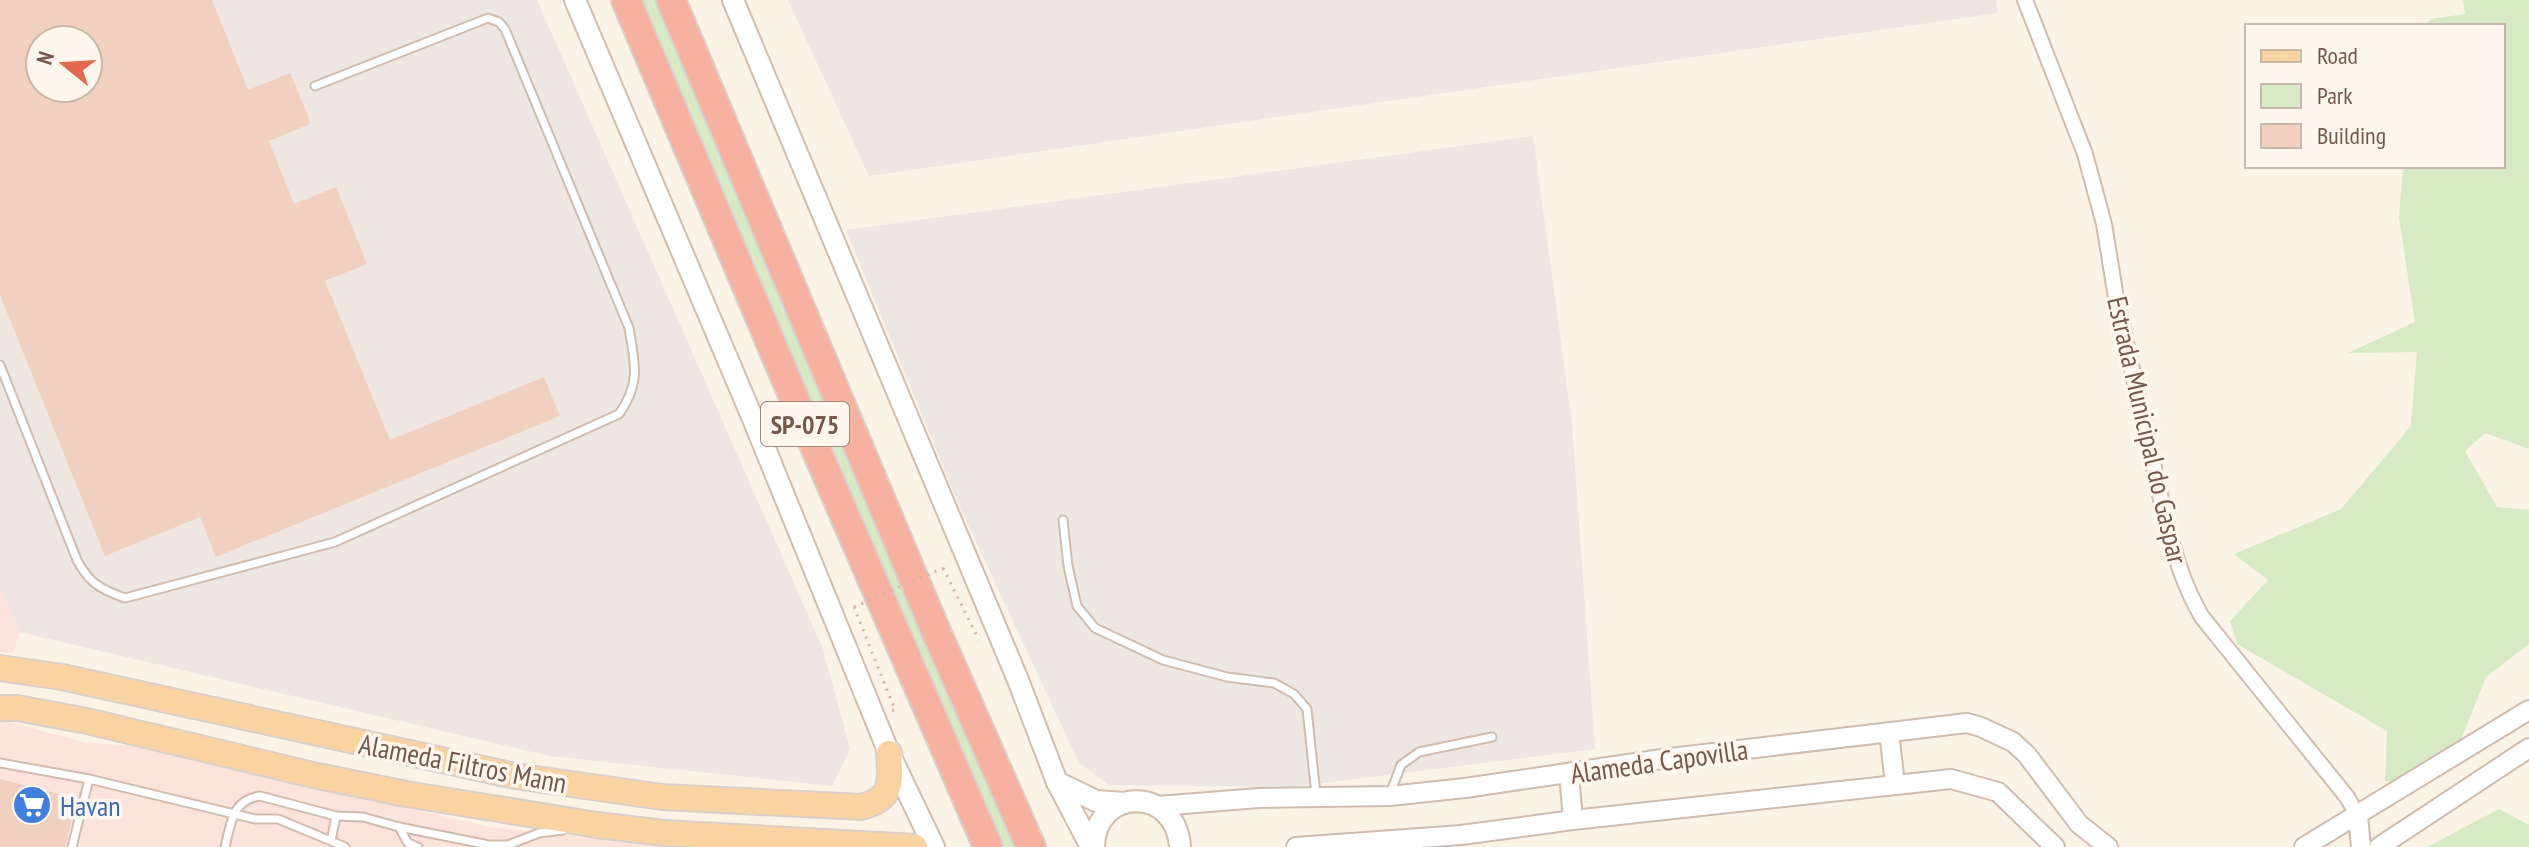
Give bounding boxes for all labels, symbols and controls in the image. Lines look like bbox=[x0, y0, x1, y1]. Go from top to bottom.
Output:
north arrow bbox=[24, 24, 104, 104]
legend bbox=[2245, 24, 2505, 168]
text: Road bbox=[2317, 40, 2358, 71]
text: N bbox=[30, 48, 60, 68]
text: Park bbox=[2317, 80, 2353, 111]
text: Building bbox=[2317, 120, 2386, 151]
street label: Estrada Municipal do Gaspar bbox=[2099, 293, 2197, 568]
road number: SP-075 bbox=[761, 402, 849, 446]
street label: Alameda Filtros Mann bbox=[356, 725, 570, 801]
street label: Alameda Capovilla bbox=[1568, 730, 1750, 792]
supermarket icon: Havan bbox=[11, 784, 53, 826]
place label: Havan bbox=[60, 787, 121, 824]

